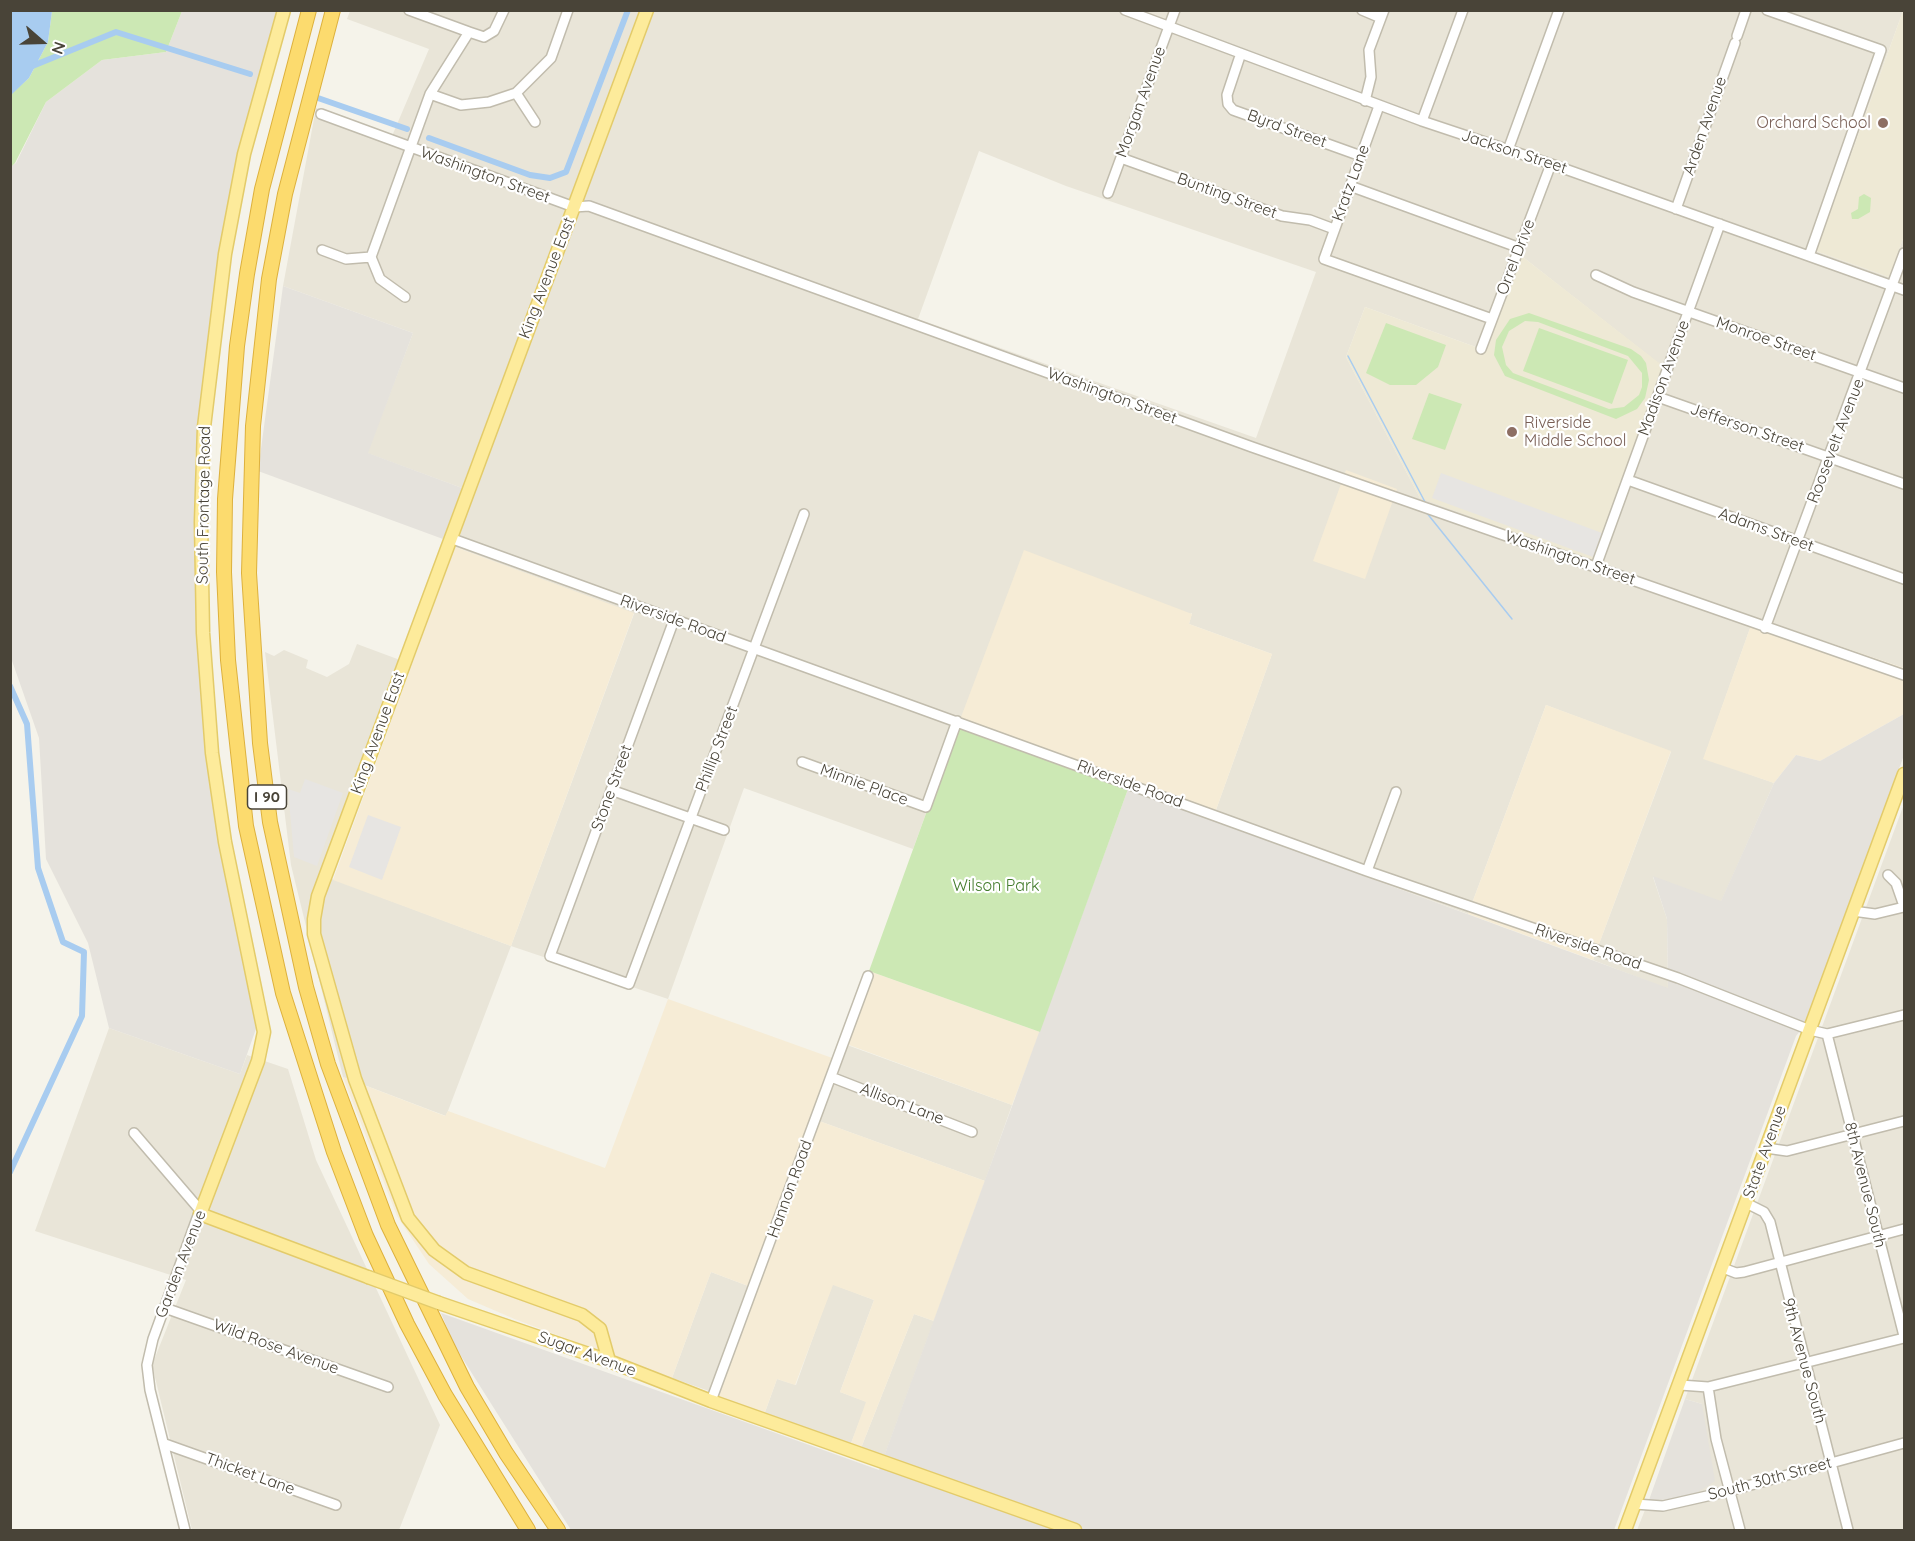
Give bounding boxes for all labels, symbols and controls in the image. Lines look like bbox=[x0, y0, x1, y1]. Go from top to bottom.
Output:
north arrow bbox=[12, 12, 72, 72]
text: N bbox=[48, 39, 70, 57]
street label: Morgan Avenue bbox=[1112, 44, 1170, 160]
street label: Arden Avenue bbox=[1679, 74, 1731, 178]
street label: Byrd Street bbox=[1245, 106, 1329, 152]
place label: Orchard School bbox=[1757, 113, 1871, 133]
marker: Orchard School bbox=[1876, 116, 1890, 130]
street label: Jackson Street bbox=[1459, 126, 1569, 178]
street label: Kratz Lane bbox=[1328, 142, 1374, 224]
street label: Washington Street bbox=[418, 143, 552, 207]
street label: Bunting Street bbox=[1174, 169, 1280, 223]
street label: King Avenue East bbox=[515, 215, 579, 341]
street label: Orrel Drive bbox=[1493, 216, 1539, 298]
street label: Monroe Street bbox=[1713, 313, 1819, 365]
street label: Madison Avenue bbox=[1634, 318, 1694, 438]
street label: Washington Street bbox=[1045, 364, 1179, 428]
street label: Roosevelt Avenue bbox=[1803, 376, 1869, 506]
street label: Jefferson Street bbox=[1687, 399, 1807, 457]
place label: Riverside Middle School bbox=[1524, 413, 1626, 451]
marker: Riverside Middle School bbox=[1505, 425, 1519, 439]
street label: South Frontage Road bbox=[193, 426, 215, 584]
street label: Adams Street bbox=[1716, 504, 1816, 556]
street label: Washington Street bbox=[1502, 527, 1638, 589]
street label: Riverside Road bbox=[617, 591, 729, 647]
street label: King Avenue East bbox=[347, 669, 409, 797]
street label: Phillip Street bbox=[692, 703, 742, 795]
street label: Stone Street bbox=[588, 742, 636, 834]
street label: Riverside Road bbox=[1074, 756, 1186, 812]
street label: Minnie Place bbox=[817, 760, 911, 810]
road number: I 90 bbox=[248, 785, 286, 809]
park label: Wilson Park bbox=[952, 876, 1040, 896]
street label: Riverside Road bbox=[1532, 920, 1644, 974]
street label: Allison Lane bbox=[857, 1079, 947, 1129]
street label: State Avenue bbox=[1739, 1103, 1791, 1201]
street label: 8th Avenue South bbox=[1840, 1120, 1890, 1250]
street label: Hannon Road bbox=[763, 1137, 817, 1241]
street label: Garden Avenue bbox=[152, 1207, 210, 1321]
street label: 9th Avenue South bbox=[1778, 1296, 1830, 1426]
street label: Wild Rose Avenue bbox=[211, 1315, 341, 1379]
street label: Sugar Avenue bbox=[535, 1327, 639, 1381]
street label: Thicket Lane bbox=[203, 1449, 297, 1499]
street label: South 30th Street bbox=[1706, 1453, 1834, 1505]

